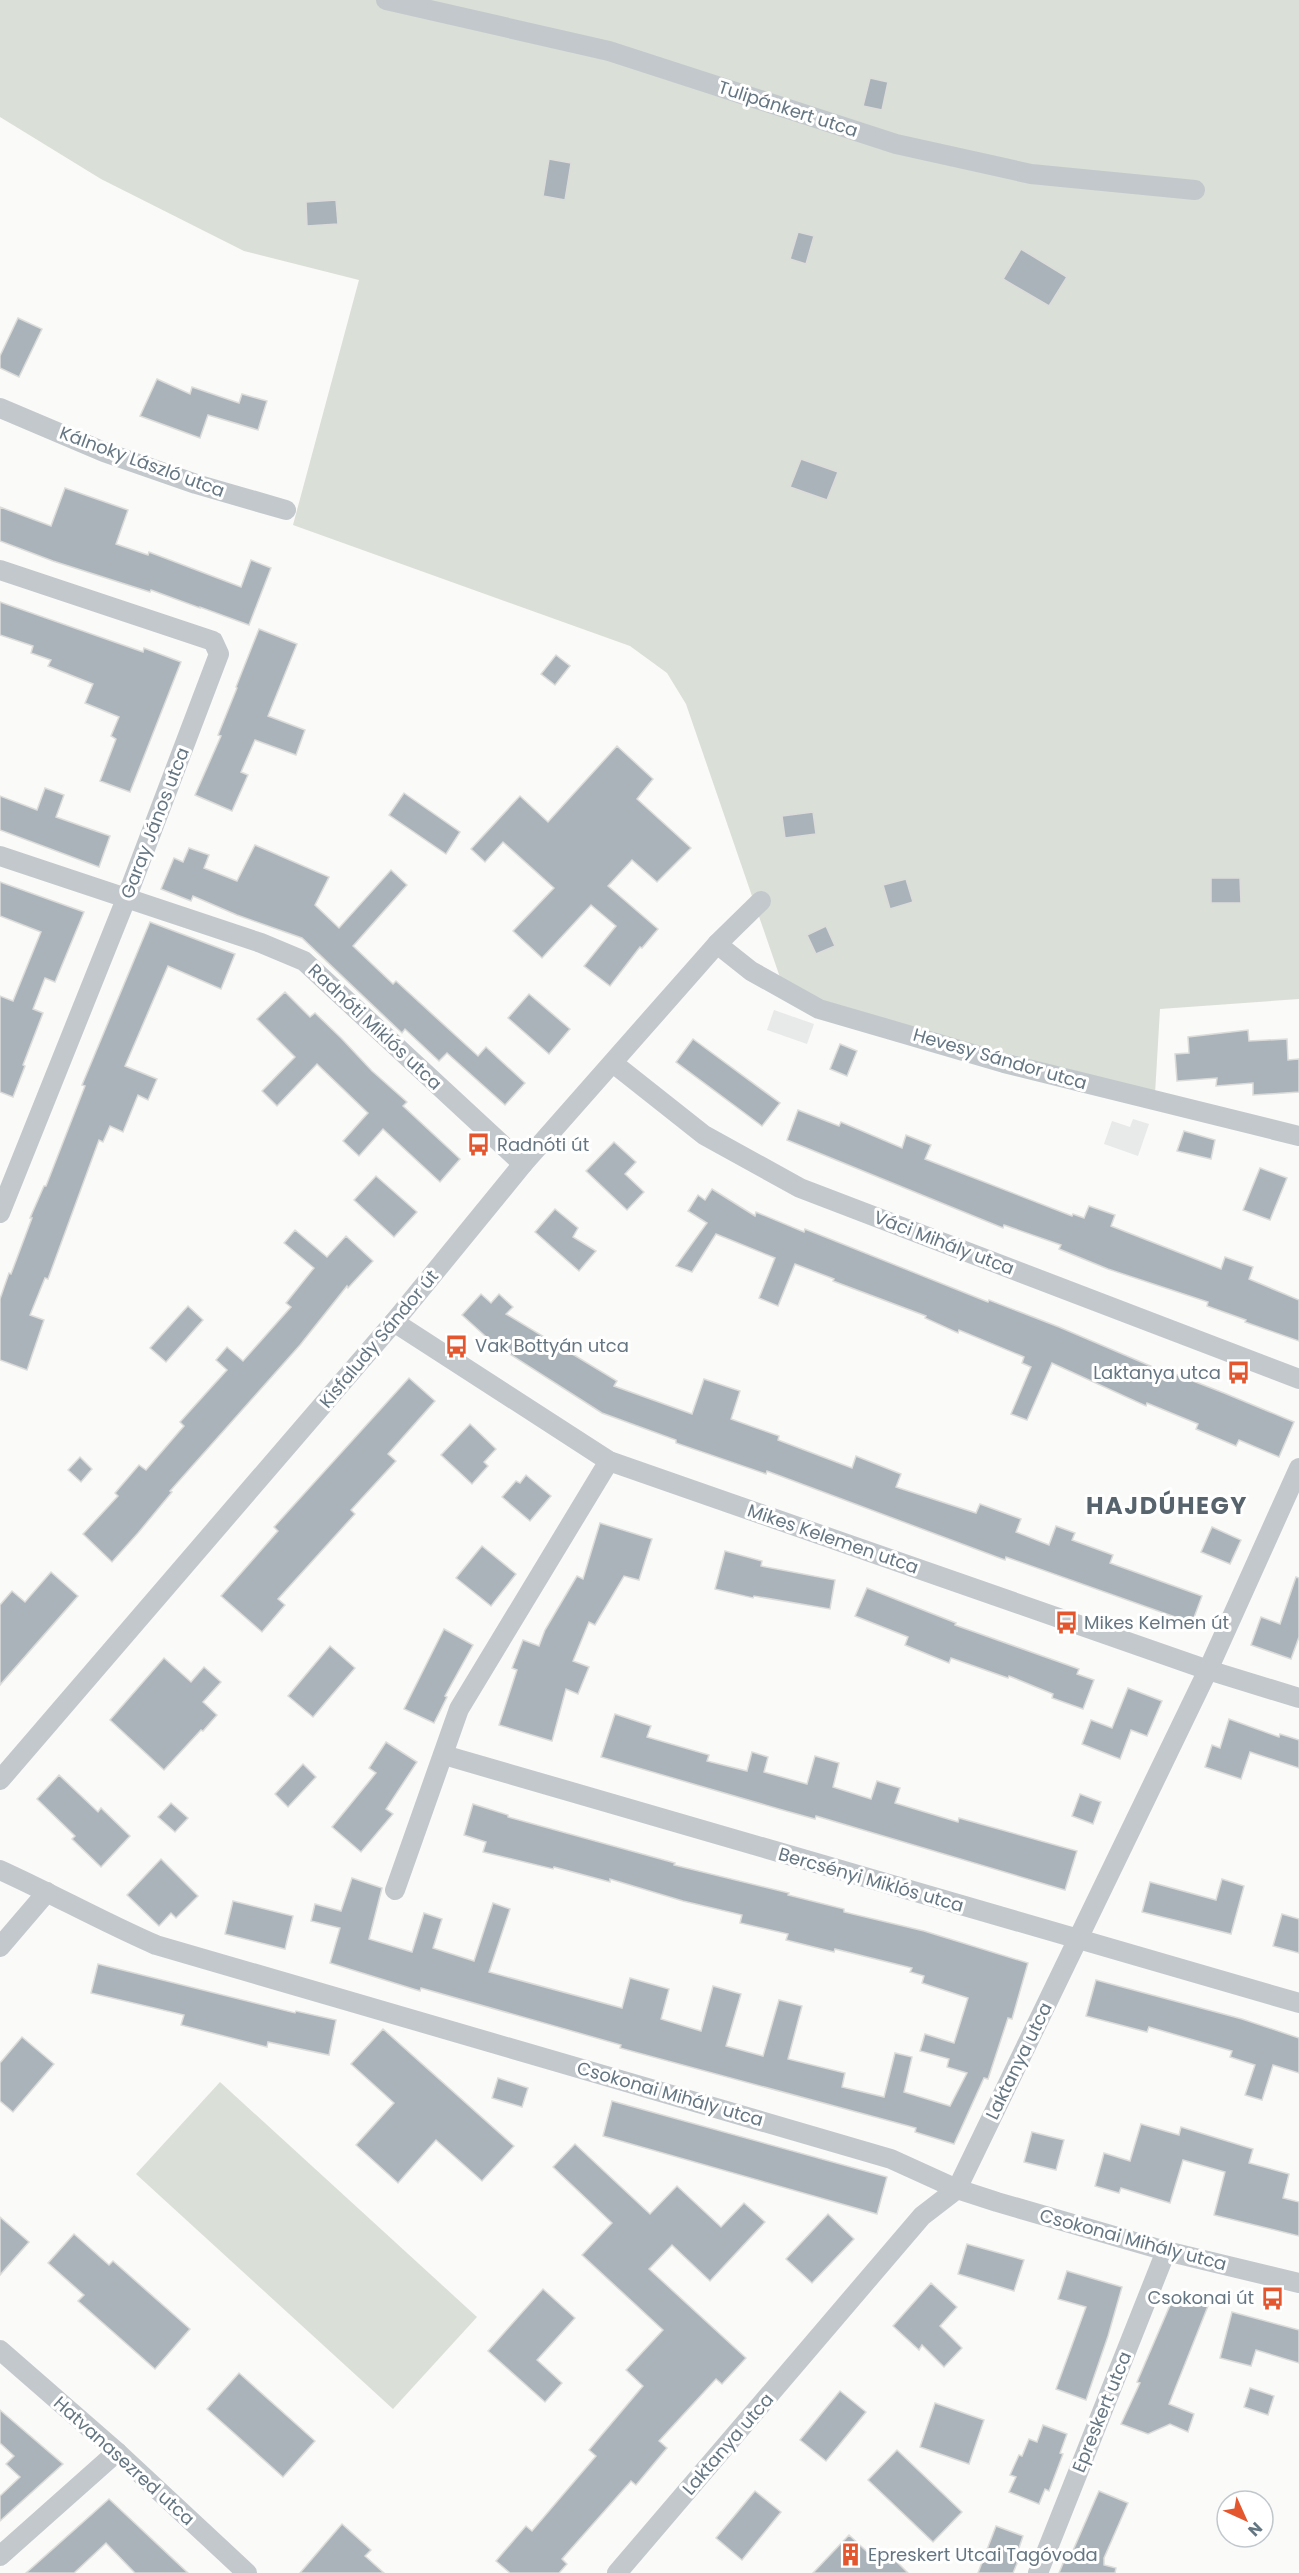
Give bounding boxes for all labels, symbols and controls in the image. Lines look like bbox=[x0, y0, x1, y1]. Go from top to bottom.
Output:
street label: Tulipánkert utca bbox=[715, 74, 861, 143]
street label: Kálnoky László utca bbox=[56, 420, 228, 503]
street label: Garay János utca bbox=[114, 744, 195, 902]
street label: Radnóti Miklós utca bbox=[303, 958, 448, 1095]
street label: Hevesy Sándor utca bbox=[910, 1022, 1090, 1095]
bus stop icon: Radnóti út bbox=[466, 1132, 492, 1158]
place label: Radnóti út bbox=[497, 1132, 589, 1157]
street label: Váci Mihály utca bbox=[870, 1204, 1018, 1281]
street label: Kisfaludy Sándor út bbox=[313, 1264, 444, 1413]
bus stop icon: Vak Bottyán utca bbox=[444, 1333, 470, 1359]
place label: Vak Bottyán utca bbox=[475, 1333, 629, 1358]
place label: Laktanya utca bbox=[1093, 1360, 1221, 1385]
bus stop icon: Laktanya utca bbox=[1226, 1360, 1252, 1386]
district label: HAJDÚHEGY bbox=[1086, 1489, 1248, 1522]
street label: Mikes Kelemen utca bbox=[744, 1498, 922, 1580]
bus stop icon: Mikes Kelmen út bbox=[1053, 1610, 1079, 1636]
place label: Mikes Kelmen út bbox=[1084, 1610, 1229, 1635]
street label: Bercsényi Miklós utca bbox=[776, 1841, 967, 1918]
street label: Laktanya utca bbox=[979, 1998, 1058, 2124]
street label: Csokonai Mihály utca bbox=[574, 2055, 766, 2132]
street label: Csokonai Mihály utca bbox=[1037, 2203, 1229, 2277]
place label: Csokonai út bbox=[1147, 2285, 1254, 2310]
bus stop icon: Csokonai út bbox=[1259, 2285, 1285, 2311]
street label: Epreskert utca bbox=[1066, 2348, 1137, 2476]
street label: Laktanya utca bbox=[676, 2387, 779, 2500]
street label: Hatvanasezred utca bbox=[48, 2390, 200, 2531]
north arrow bbox=[1215, 2489, 1275, 2549]
text: N bbox=[1243, 2517, 1268, 2542]
building icon: Epreskert Utcai Tagóvoda bbox=[837, 2542, 863, 2568]
place label: Epreskert Utcai Tagóvoda bbox=[868, 2542, 1098, 2567]

